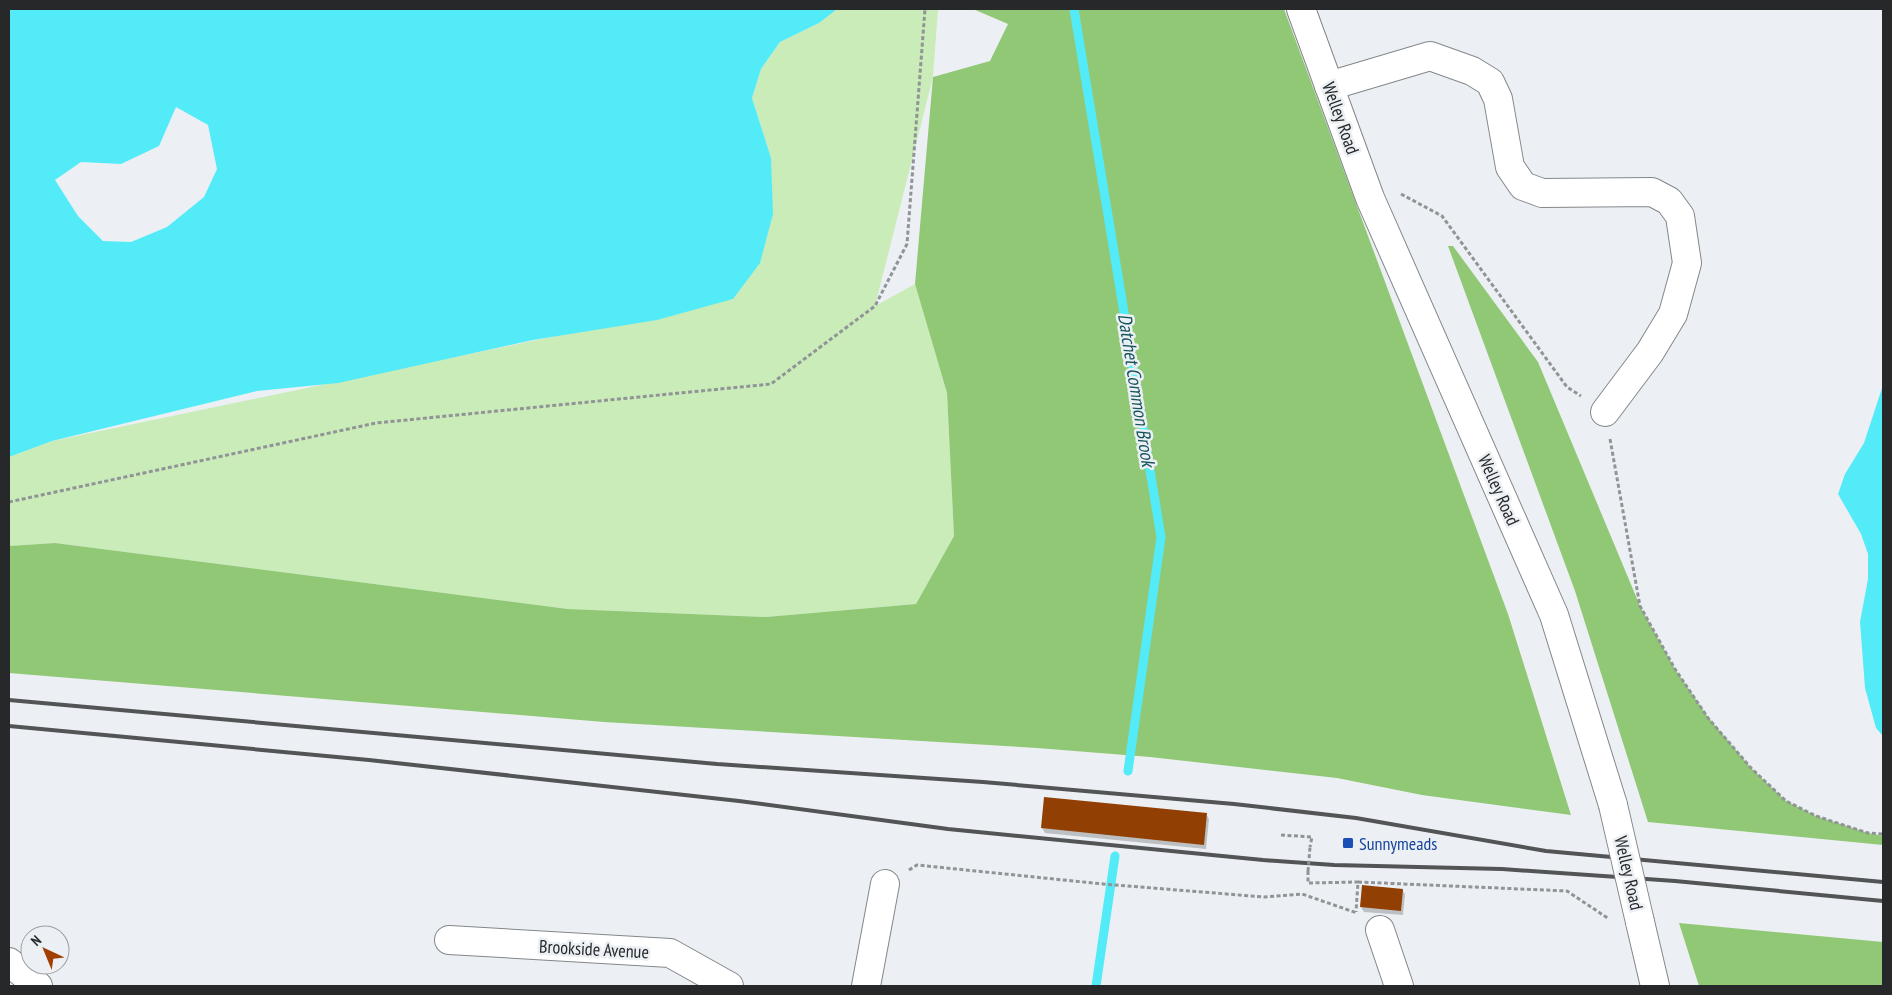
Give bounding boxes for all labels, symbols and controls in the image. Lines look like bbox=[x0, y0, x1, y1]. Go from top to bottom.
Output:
street label: Welley Road bbox=[1317, 79, 1365, 157]
water label: Datchet Common Brook bbox=[1113, 312, 1161, 471]
street label: Welley Road bbox=[1473, 451, 1525, 529]
place label: Sunnymeads bbox=[1359, 832, 1437, 855]
street label: Welley Road bbox=[1609, 834, 1649, 912]
marker: Sunnymeads bbox=[1341, 836, 1355, 850]
north arrow bbox=[20, 925, 70, 975]
text: N bbox=[27, 932, 45, 950]
street label: Brookside Avenue bbox=[538, 935, 650, 963]

